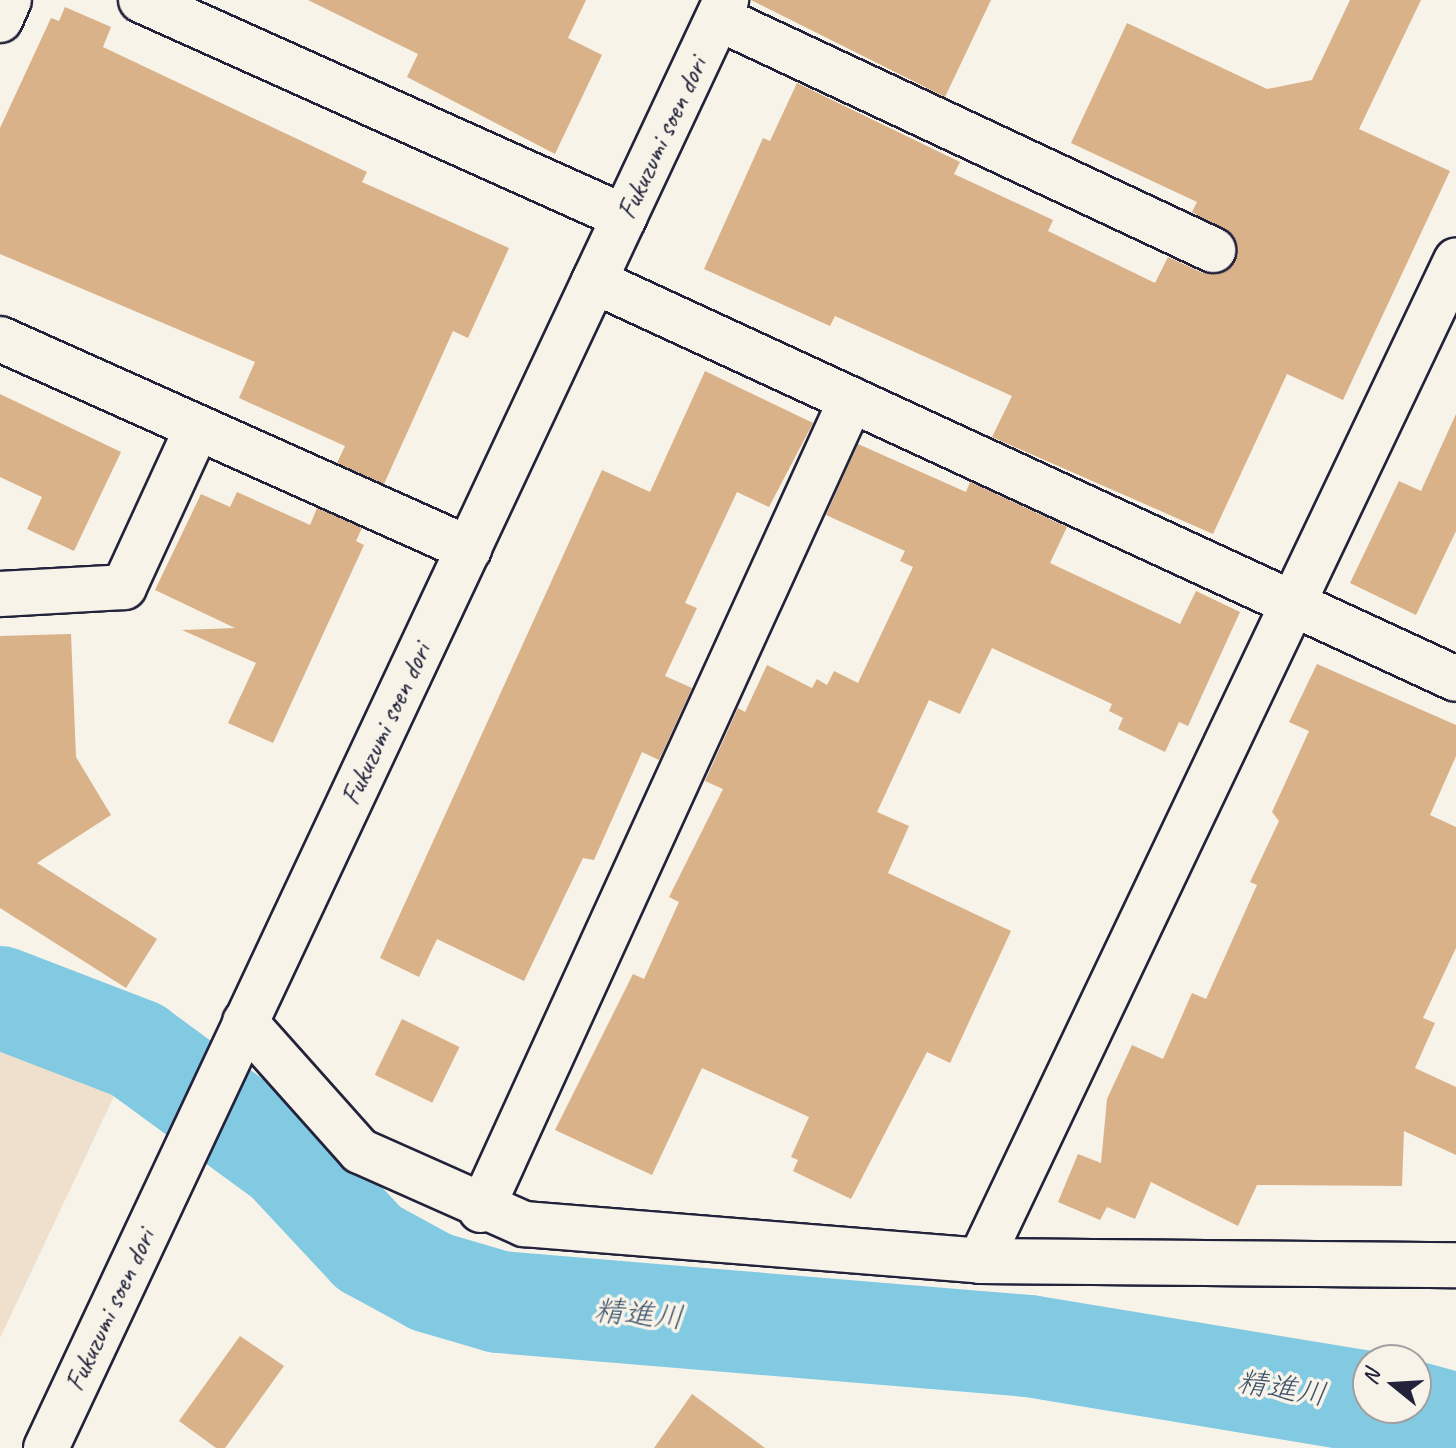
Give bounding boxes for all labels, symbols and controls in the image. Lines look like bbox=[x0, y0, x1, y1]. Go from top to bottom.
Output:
street label: Fukuzumi soen dori bbox=[610, 52, 714, 224]
street label: Fukuzumi soen dori bbox=[334, 638, 438, 810]
street label: Fukuzumi soen dori bbox=[58, 1224, 162, 1396]
water label: 精進川 bbox=[593, 1292, 685, 1336]
north arrow bbox=[1352, 1344, 1432, 1424]
water label: 精進川 bbox=[1235, 1363, 1329, 1413]
text: N bbox=[1356, 1366, 1386, 1388]

